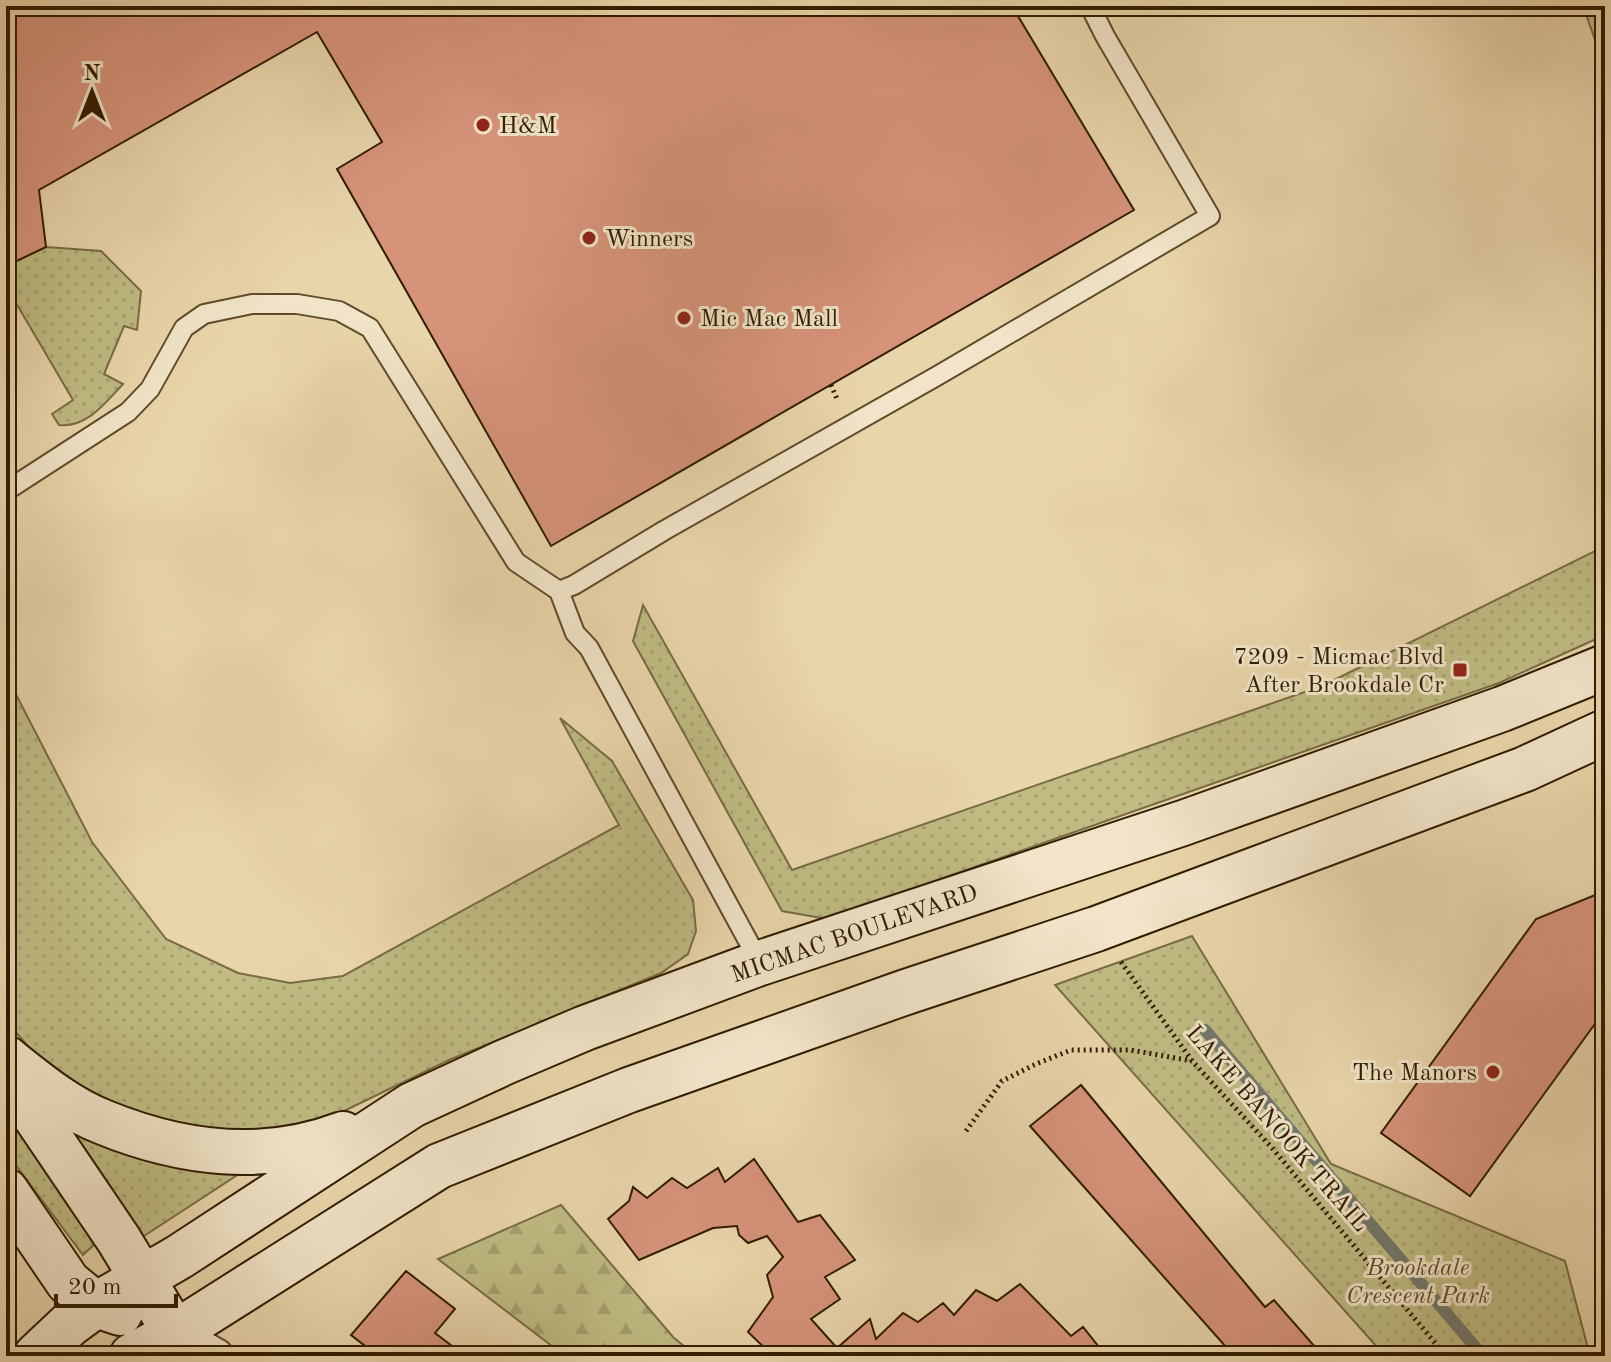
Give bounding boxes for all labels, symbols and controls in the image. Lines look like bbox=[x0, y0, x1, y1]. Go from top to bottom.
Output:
north arrow bbox=[52, 52, 132, 132]
text: N bbox=[84, 63, 101, 85]
place label: H&M bbox=[499, 115, 557, 139]
marker: H&M bbox=[474, 116, 492, 134]
place label: Winners bbox=[605, 228, 693, 252]
marker: Winners bbox=[580, 229, 598, 247]
place label: Mic Mac Mall bbox=[700, 308, 838, 332]
marker: Mic Mac Mall bbox=[675, 309, 693, 327]
place label: 7209 - Micmac Blvd After Brookdale Cr bbox=[1234, 646, 1444, 698]
marker: 7209 - Micmac Blvd After Brookdale Cr bbox=[1451, 661, 1469, 679]
street label: MICMAC BOULEVARD bbox=[728, 881, 981, 988]
street label: LAKE BANOOK TRAIL bbox=[1181, 1021, 1372, 1237]
place label: The Manors bbox=[1352, 1062, 1477, 1086]
marker: The Manors bbox=[1484, 1063, 1502, 1081]
park label: Brookdale Crescent Park bbox=[1346, 1257, 1490, 1309]
scale bar bbox=[56, 1258, 176, 1308]
text: 20 m bbox=[68, 1276, 122, 1300]

